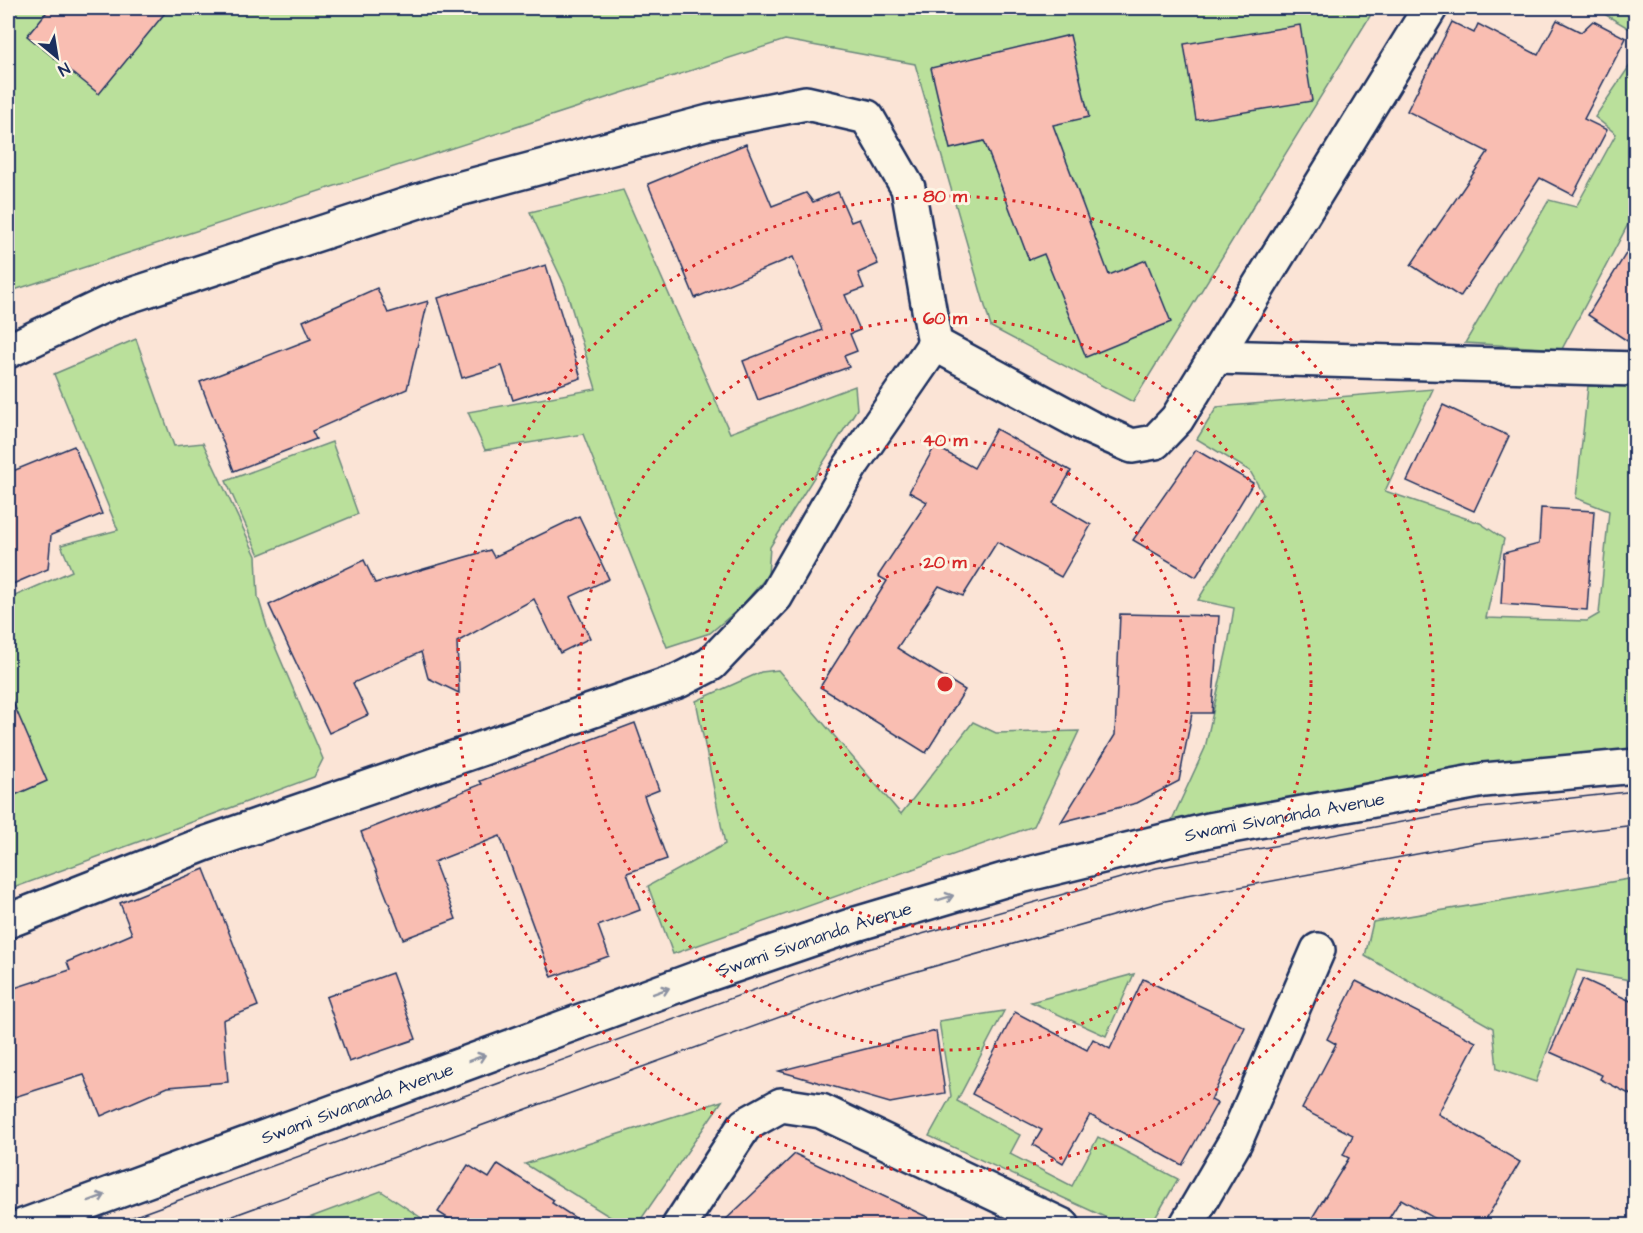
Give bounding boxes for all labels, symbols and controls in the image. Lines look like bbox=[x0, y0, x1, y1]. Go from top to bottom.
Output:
north arrow bbox=[27, 27, 87, 87]
text: N bbox=[54, 57, 74, 81]
text: 80 m bbox=[923, 184, 968, 209]
text: 60 m bbox=[923, 306, 968, 331]
text: 40 m bbox=[923, 428, 968, 453]
text: 20 m bbox=[923, 550, 967, 575]
centre of rings bbox=[935, 674, 955, 694]
street label: Swami Sivananda Avenue bbox=[1182, 786, 1387, 849]
one-way arrow bbox=[936, 892, 955, 903]
street label: Swami Sivananda Avenue bbox=[714, 896, 915, 983]
one-way arrow bbox=[651, 985, 670, 996]
one-way arrow bbox=[468, 1052, 486, 1063]
street label: Swami Sivananda Avenue bbox=[258, 1057, 457, 1150]
one-way arrow bbox=[87, 1192, 106, 1203]

